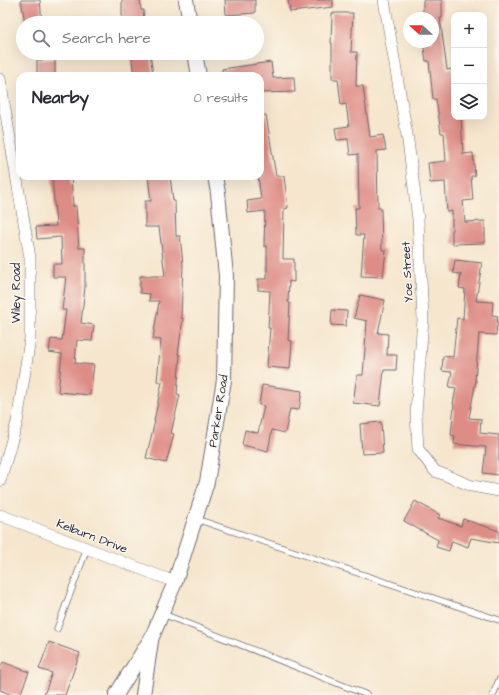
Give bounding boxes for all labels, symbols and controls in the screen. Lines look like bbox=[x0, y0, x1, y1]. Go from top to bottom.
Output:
north arrow bbox=[403, 12, 439, 48]
map controls bbox=[451, 12, 487, 120]
button: + bbox=[451, 12, 487, 48]
search box bbox=[16, 16, 264, 60]
icon: search bbox=[30, 27, 52, 49]
text: Search here bbox=[62, 28, 151, 49]
button: − bbox=[451, 48, 487, 84]
button: layers bbox=[451, 84, 487, 120]
text: Nearby bbox=[32, 86, 89, 110]
text: 0 results bbox=[193, 89, 248, 107]
street label: Yoe Street bbox=[397, 241, 418, 303]
street label: Wiley Road bbox=[8, 263, 26, 323]
street label: Parker Road bbox=[204, 374, 233, 449]
street label: Kelburn Drive bbox=[54, 515, 130, 558]

